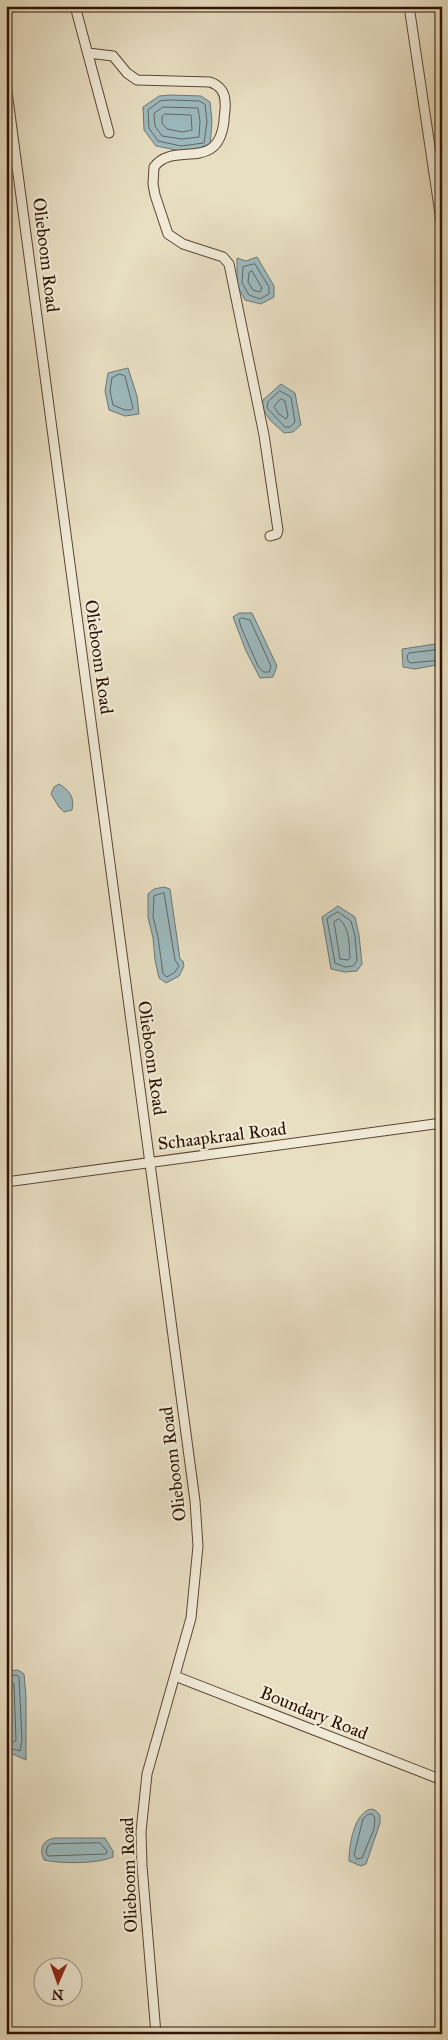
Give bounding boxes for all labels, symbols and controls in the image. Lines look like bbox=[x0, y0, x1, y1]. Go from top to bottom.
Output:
street label: Olieboom Road bbox=[28, 196, 64, 314]
street label: Olieboom Road bbox=[80, 598, 118, 716]
street label: Olieboom Road bbox=[133, 999, 171, 1117]
street label: Schaapkraal Road bbox=[156, 1117, 288, 1155]
street label: Olieboom Road bbox=[155, 1405, 191, 1523]
street label: Boundary Road bbox=[257, 1681, 371, 1745]
street label: Olieboom Road bbox=[116, 1817, 142, 1933]
north arrow bbox=[32, 1958, 82, 2008]
text: N bbox=[51, 1986, 64, 2003]

